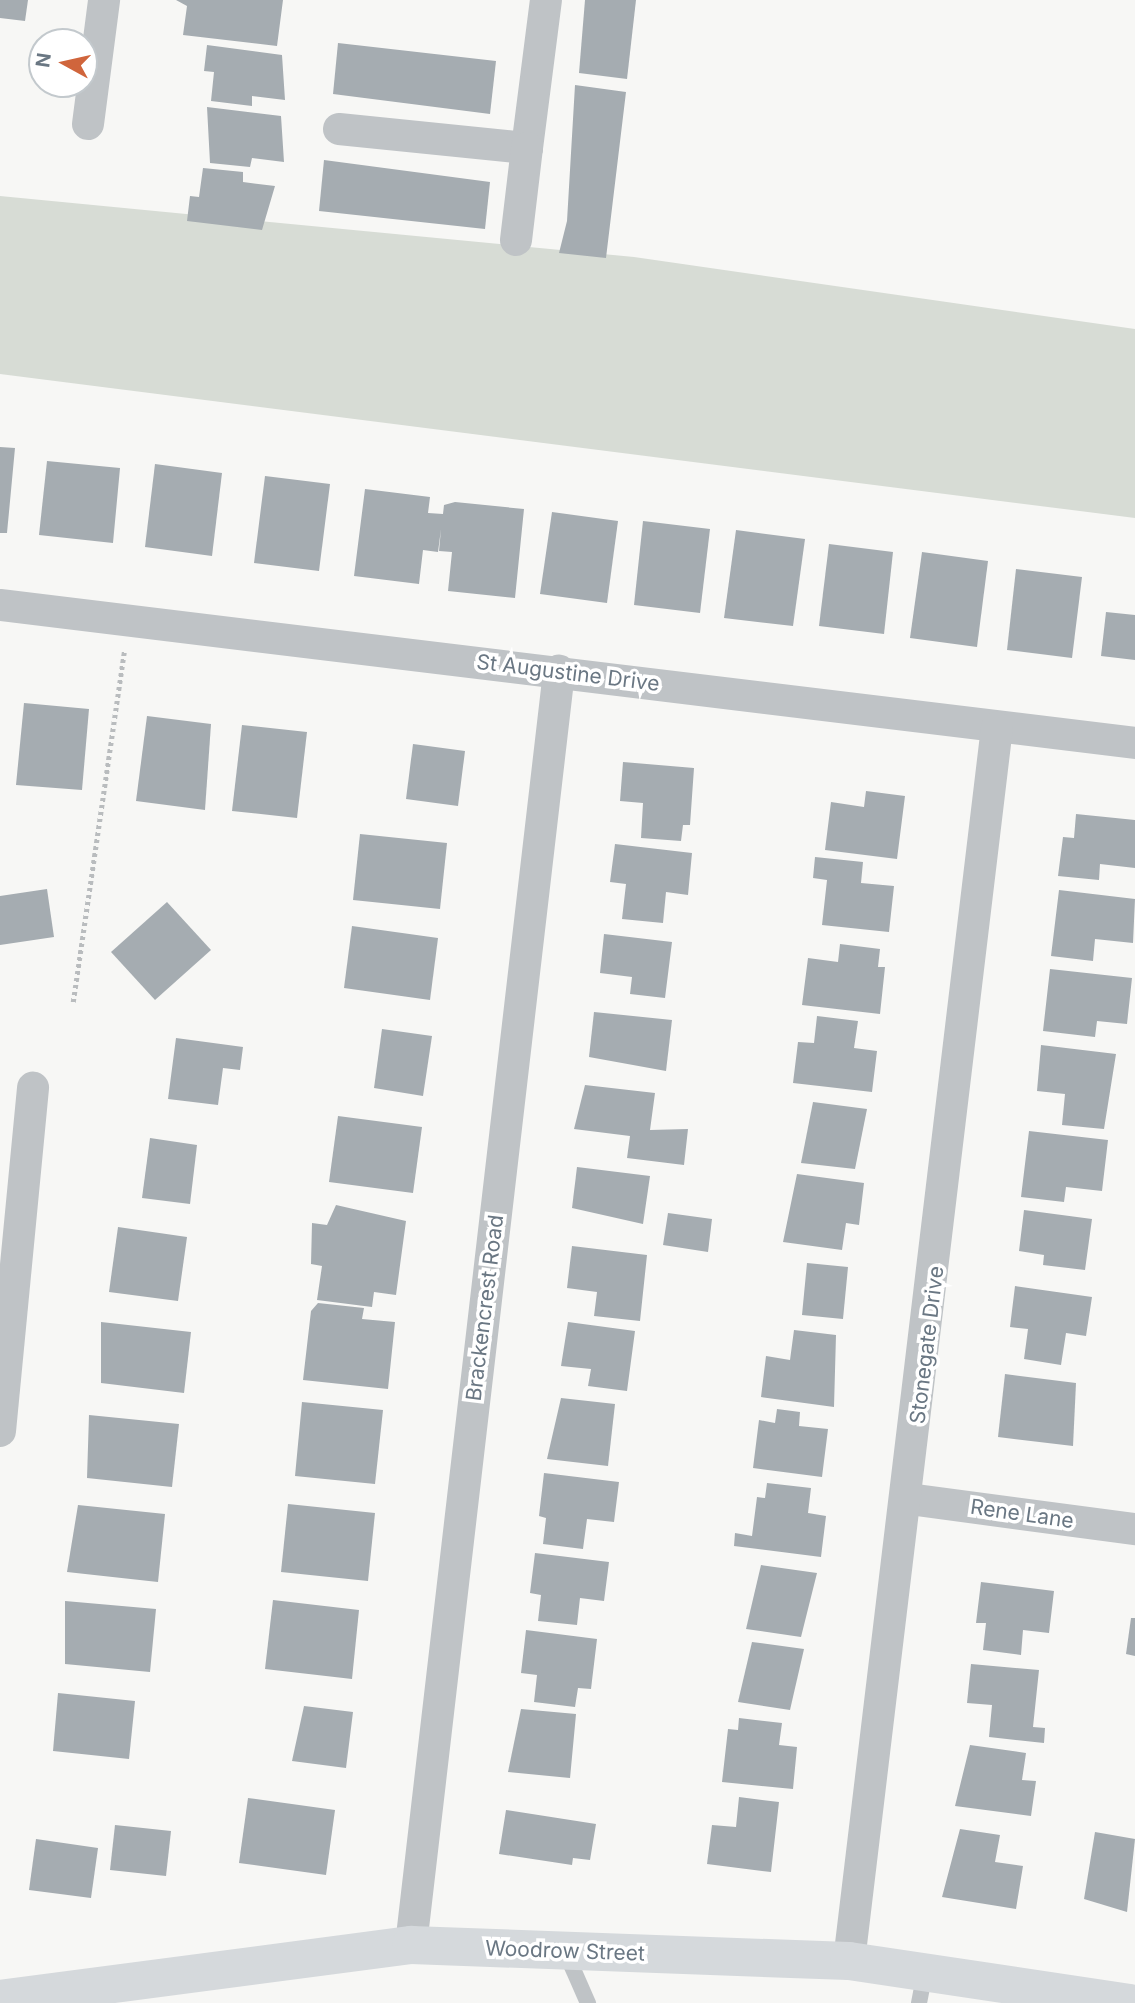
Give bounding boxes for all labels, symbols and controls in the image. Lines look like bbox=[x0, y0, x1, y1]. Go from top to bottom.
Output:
north arrow bbox=[28, 28, 98, 98]
text: N bbox=[31, 52, 56, 69]
street label: St Augustine Drive bbox=[475, 649, 661, 697]
street label: Brackencrest Road bbox=[461, 1213, 509, 1403]
street label: Stonegate Drive bbox=[905, 1265, 949, 1425]
street label: Rene Lane bbox=[969, 1494, 1075, 1534]
street label: Woodrow Street bbox=[485, 1936, 645, 1966]

